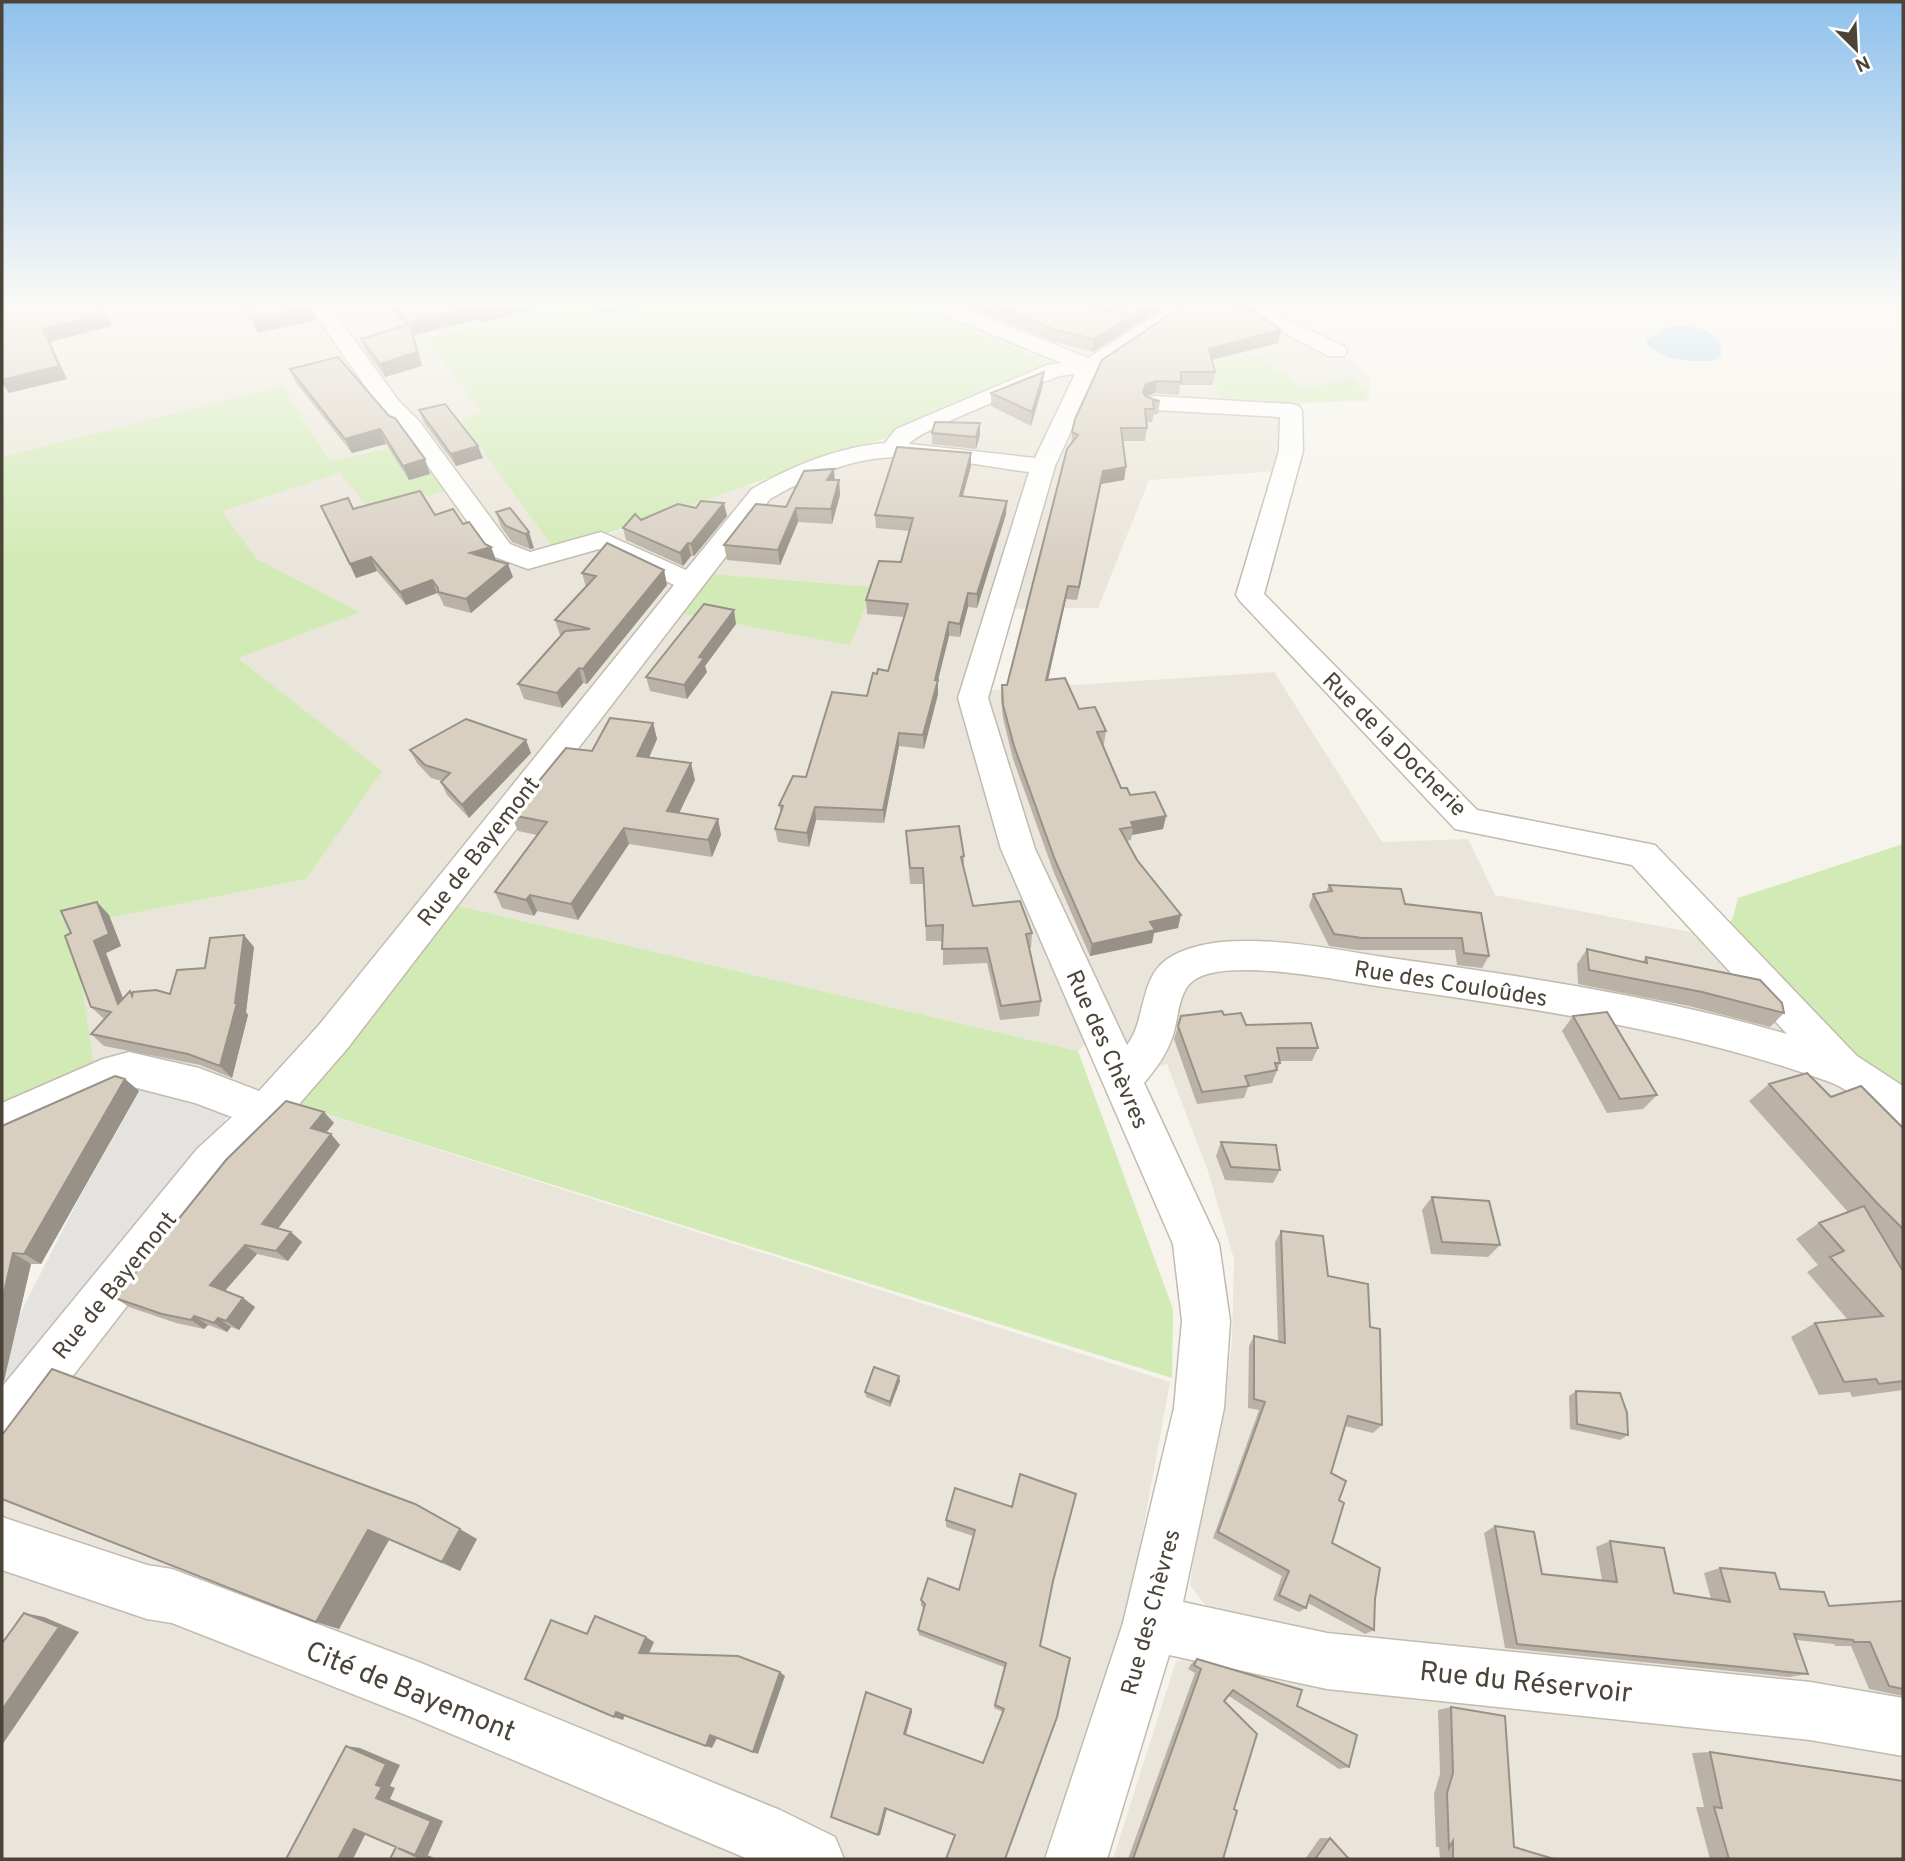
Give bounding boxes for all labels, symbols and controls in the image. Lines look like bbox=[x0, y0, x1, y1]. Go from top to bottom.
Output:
north arrow bbox=[1821, 14, 1891, 84]
text: N bbox=[1851, 49, 1873, 76]
street label: Rue de la Docherie bbox=[1315, 667, 1472, 824]
street label: Rue de Bayemont bbox=[412, 772, 547, 933]
street label: Rue des Couloûdes bbox=[1352, 956, 1549, 1015]
street label: Rue des Chèvres bbox=[1058, 966, 1154, 1134]
street label: Rue de Bayemont bbox=[47, 1207, 185, 1366]
street label: Rue des Chèvres bbox=[1116, 1526, 1189, 1699]
street label: Cité de Bayemont bbox=[300, 1634, 520, 1751]
street label: Rue du Réservoir bbox=[1418, 1655, 1634, 1713]

